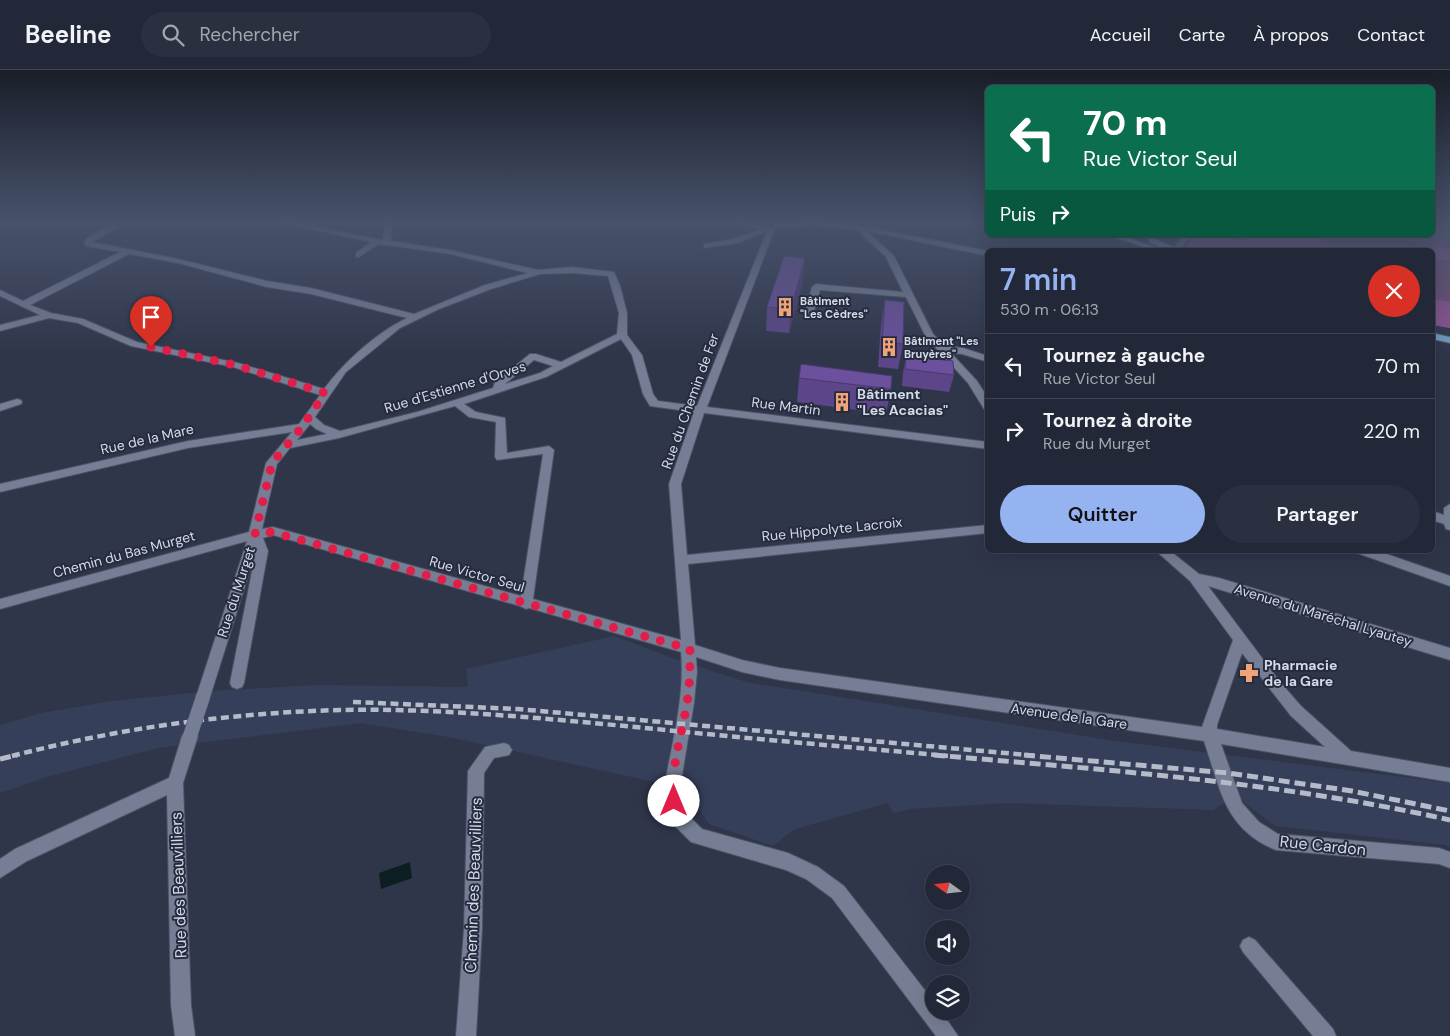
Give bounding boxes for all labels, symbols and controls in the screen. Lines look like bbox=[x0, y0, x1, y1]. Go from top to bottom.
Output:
search box bbox=[141, 12, 491, 57]
text: Beeline bbox=[25, 19, 111, 50]
icon: search bbox=[159, 21, 187, 49]
text: Rechercher bbox=[199, 22, 300, 47]
text: Accueil bbox=[1090, 23, 1151, 47]
text: Carte bbox=[1179, 23, 1225, 47]
text: À propos bbox=[1253, 23, 1329, 47]
text: Contact bbox=[1357, 23, 1425, 47]
text: 70 m bbox=[1083, 100, 1167, 146]
icon: left bbox=[1000, 105, 1065, 170]
text: Rue Victor Seul bbox=[1083, 144, 1237, 173]
icon: right bbox=[1046, 200, 1074, 228]
text: Puis bbox=[1000, 202, 1036, 227]
text: 7 min bbox=[1000, 260, 1077, 299]
button: close bbox=[1368, 265, 1420, 317]
place label: Bâtiment "Les Cèdres" bbox=[800, 294, 868, 321]
pin bbox=[130, 296, 172, 347]
building icon: Bâtiment "Les Cèdres" bbox=[774, 296, 796, 318]
text: 530 m · 06:13 bbox=[1000, 299, 1099, 320]
icon: arrive bbox=[137, 303, 165, 331]
street label: Rue du Chemin de Fer bbox=[657, 331, 723, 471]
place label: Bâtiment "Les Bruyères" bbox=[904, 334, 979, 361]
building icon: Bâtiment "Les Bruyères" bbox=[878, 336, 900, 358]
text: Tournez à gauche bbox=[1043, 343, 1205, 368]
icon: left bbox=[1000, 352, 1028, 380]
text: 70 m bbox=[1375, 354, 1420, 379]
street label: Rue d'Estienne d'Orves bbox=[382, 357, 528, 417]
text: Rue Victor Seul bbox=[1043, 368, 1155, 389]
place label: Bâtiment "Les Acacias" bbox=[857, 385, 948, 419]
building icon: Bâtiment "Les Acacias" bbox=[831, 391, 853, 413]
street label: Rue Martin bbox=[750, 393, 822, 419]
text: Tournez à droite bbox=[1043, 408, 1193, 433]
icon: right bbox=[1000, 417, 1028, 445]
text: 220 m bbox=[1363, 419, 1420, 444]
street label: Rue de la Mare bbox=[99, 420, 195, 458]
text: Rue du Murget bbox=[1043, 433, 1151, 454]
button: Quitter bbox=[1000, 485, 1205, 543]
button: Partager bbox=[1215, 485, 1420, 543]
street label: Rue Hippolyte Lacroix bbox=[761, 513, 903, 545]
street label: Chemin du Bas Murget bbox=[51, 526, 197, 582]
street label: Rue du Murget bbox=[213, 544, 259, 640]
street label: Rue Victor Seul bbox=[427, 552, 527, 596]
street label: Avenue du Maréchal Lyautey bbox=[1232, 579, 1414, 651]
place label: Pharmacie de la Gare bbox=[1264, 656, 1337, 690]
pharmacy icon: Pharmacie de la Gare bbox=[1238, 662, 1260, 684]
street label: Avenue de la Gare bbox=[1010, 699, 1128, 733]
position arrow bbox=[647, 774, 699, 826]
street label: Chemin des Beauvilliers bbox=[460, 797, 487, 973]
street label: Rue des Beauvilliers bbox=[165, 811, 192, 958]
street label: Rue Cardon bbox=[1279, 831, 1367, 860]
north arrow bbox=[925, 865, 970, 910]
map controls bbox=[925, 865, 970, 1020]
button: sound bbox=[925, 920, 970, 965]
button: layers bbox=[925, 975, 970, 1020]

